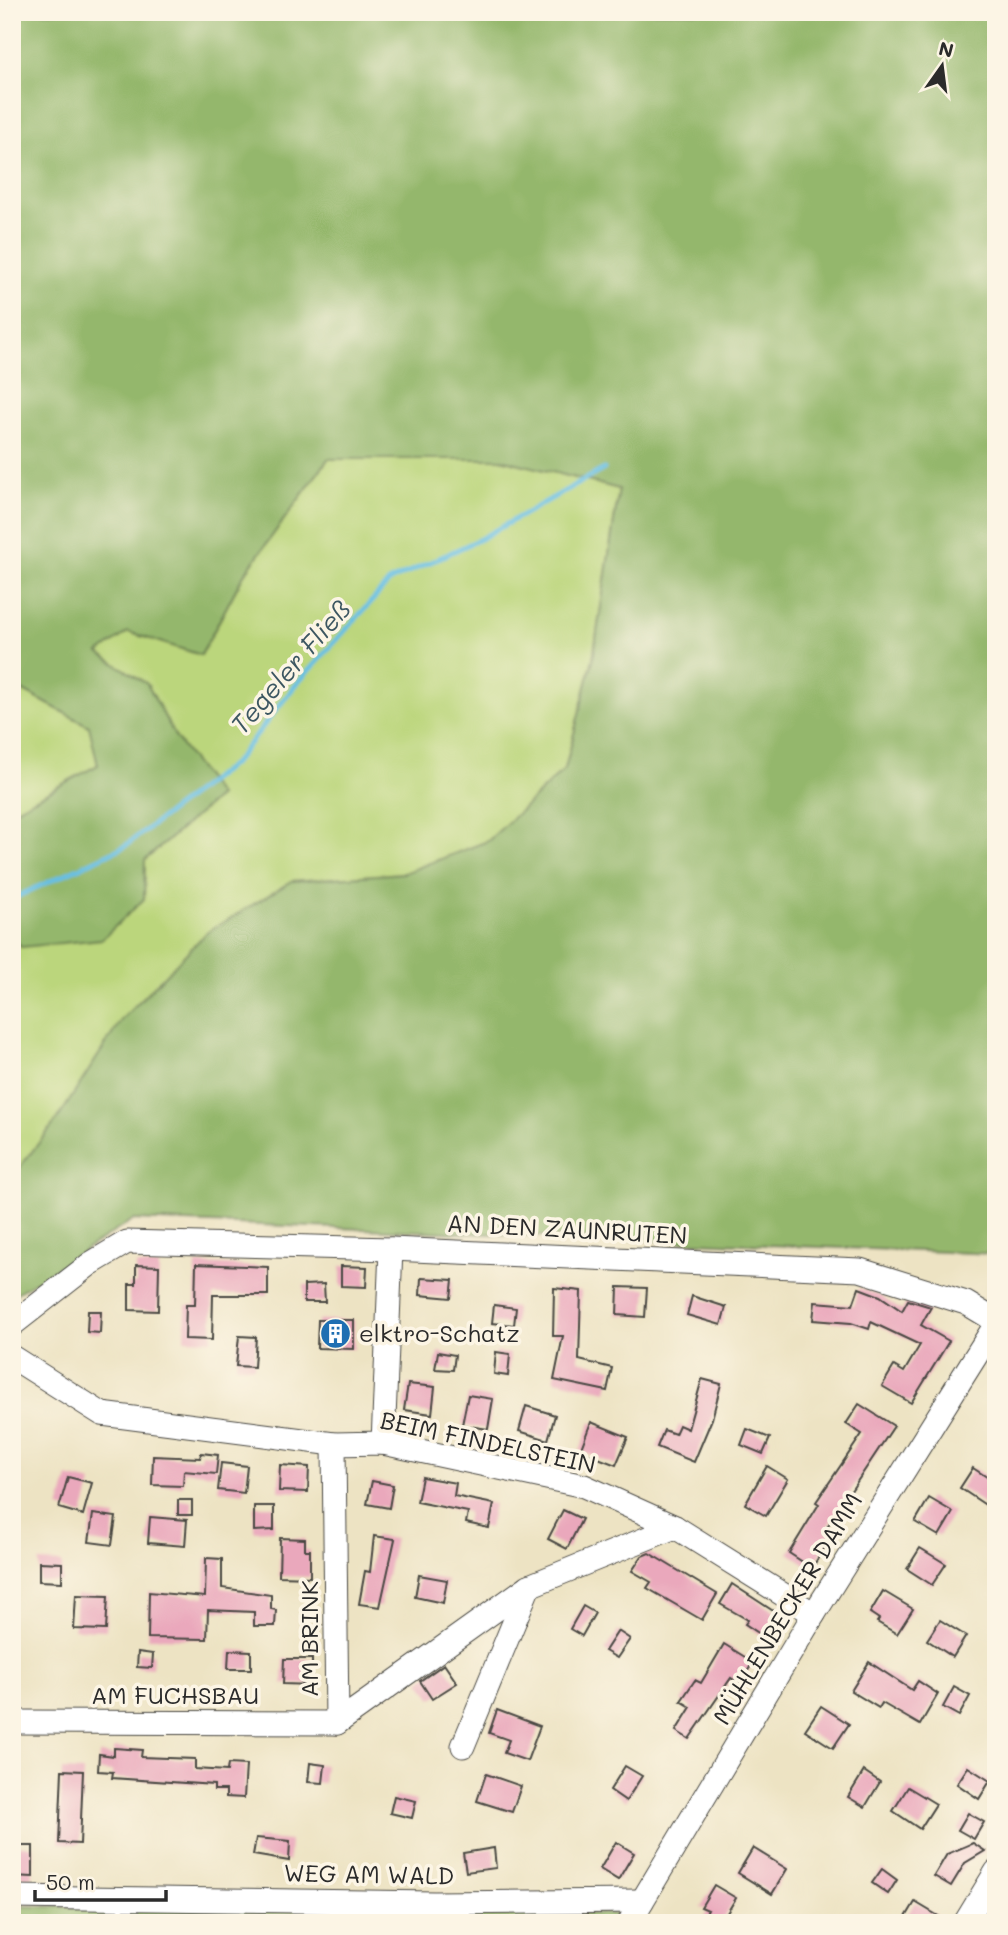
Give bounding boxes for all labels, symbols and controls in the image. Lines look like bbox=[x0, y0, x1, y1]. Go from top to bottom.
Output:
north arrow bbox=[906, 32, 976, 102]
text: N bbox=[936, 35, 956, 63]
water label: Tegeler Fließ bbox=[223, 592, 358, 741]
street label: AN DEN ZAUNRUTEN bbox=[446, 1207, 688, 1250]
building icon: elktro-Schatz bbox=[319, 1317, 353, 1351]
place label: elktro-Schatz bbox=[359, 1317, 520, 1348]
street label: BEIM FINDELSTEIN bbox=[378, 1404, 599, 1479]
street label: MÜHLENBECKER DAMM bbox=[705, 1487, 868, 1730]
street label: AM BRINK bbox=[293, 1580, 324, 1697]
street label: AM FUCHSBAU bbox=[91, 1679, 259, 1710]
street label: WEG AM WALD bbox=[284, 1857, 455, 1890]
scale bar bbox=[35, 1858, 166, 1902]
text: 50 m bbox=[46, 1868, 95, 1895]

